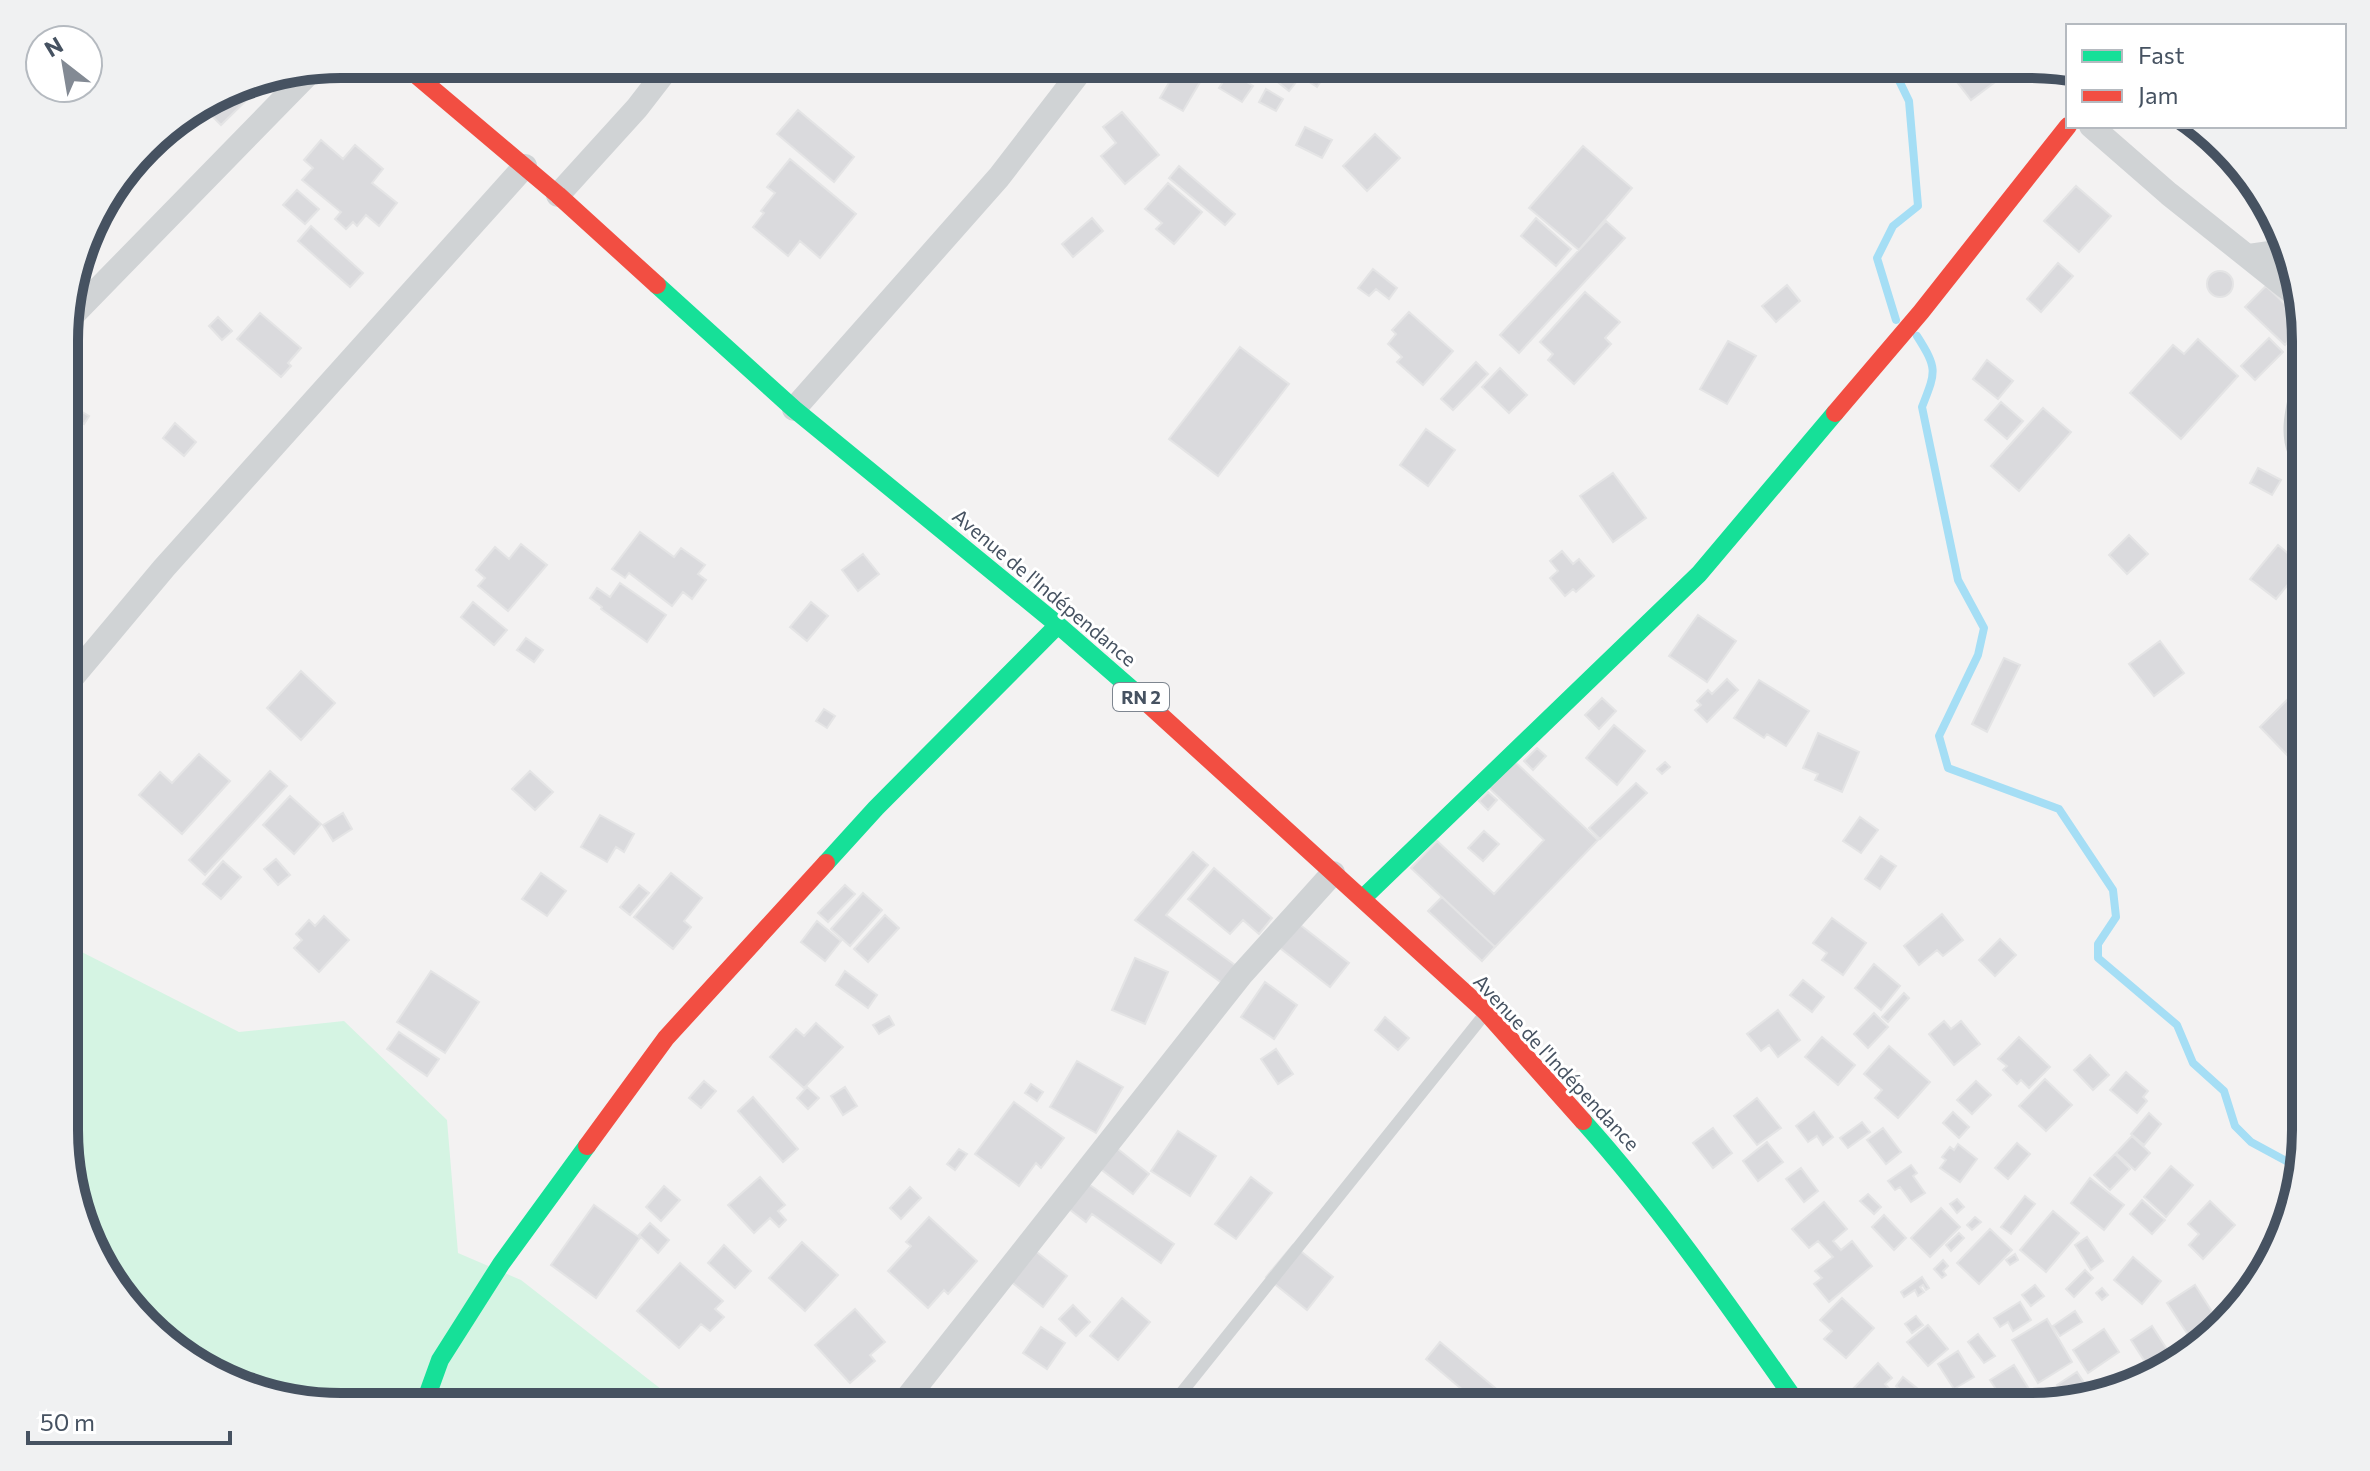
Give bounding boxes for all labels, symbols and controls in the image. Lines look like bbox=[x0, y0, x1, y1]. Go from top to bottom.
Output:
north arrow bbox=[24, 24, 104, 104]
legend bbox=[2066, 24, 2346, 128]
text: N bbox=[39, 31, 67, 62]
text: Fast bbox=[2138, 40, 2185, 69]
text: Jam bbox=[2138, 80, 2178, 109]
street label: Avenue de l'Indépendance bbox=[948, 503, 1142, 671]
road number: RN 2 bbox=[1113, 683, 1169, 711]
street label: Avenue de l'Indépendance bbox=[1469, 969, 1645, 1155]
scale bar bbox=[28, 1395, 230, 1445]
text: 50 m bbox=[40, 1407, 95, 1436]

